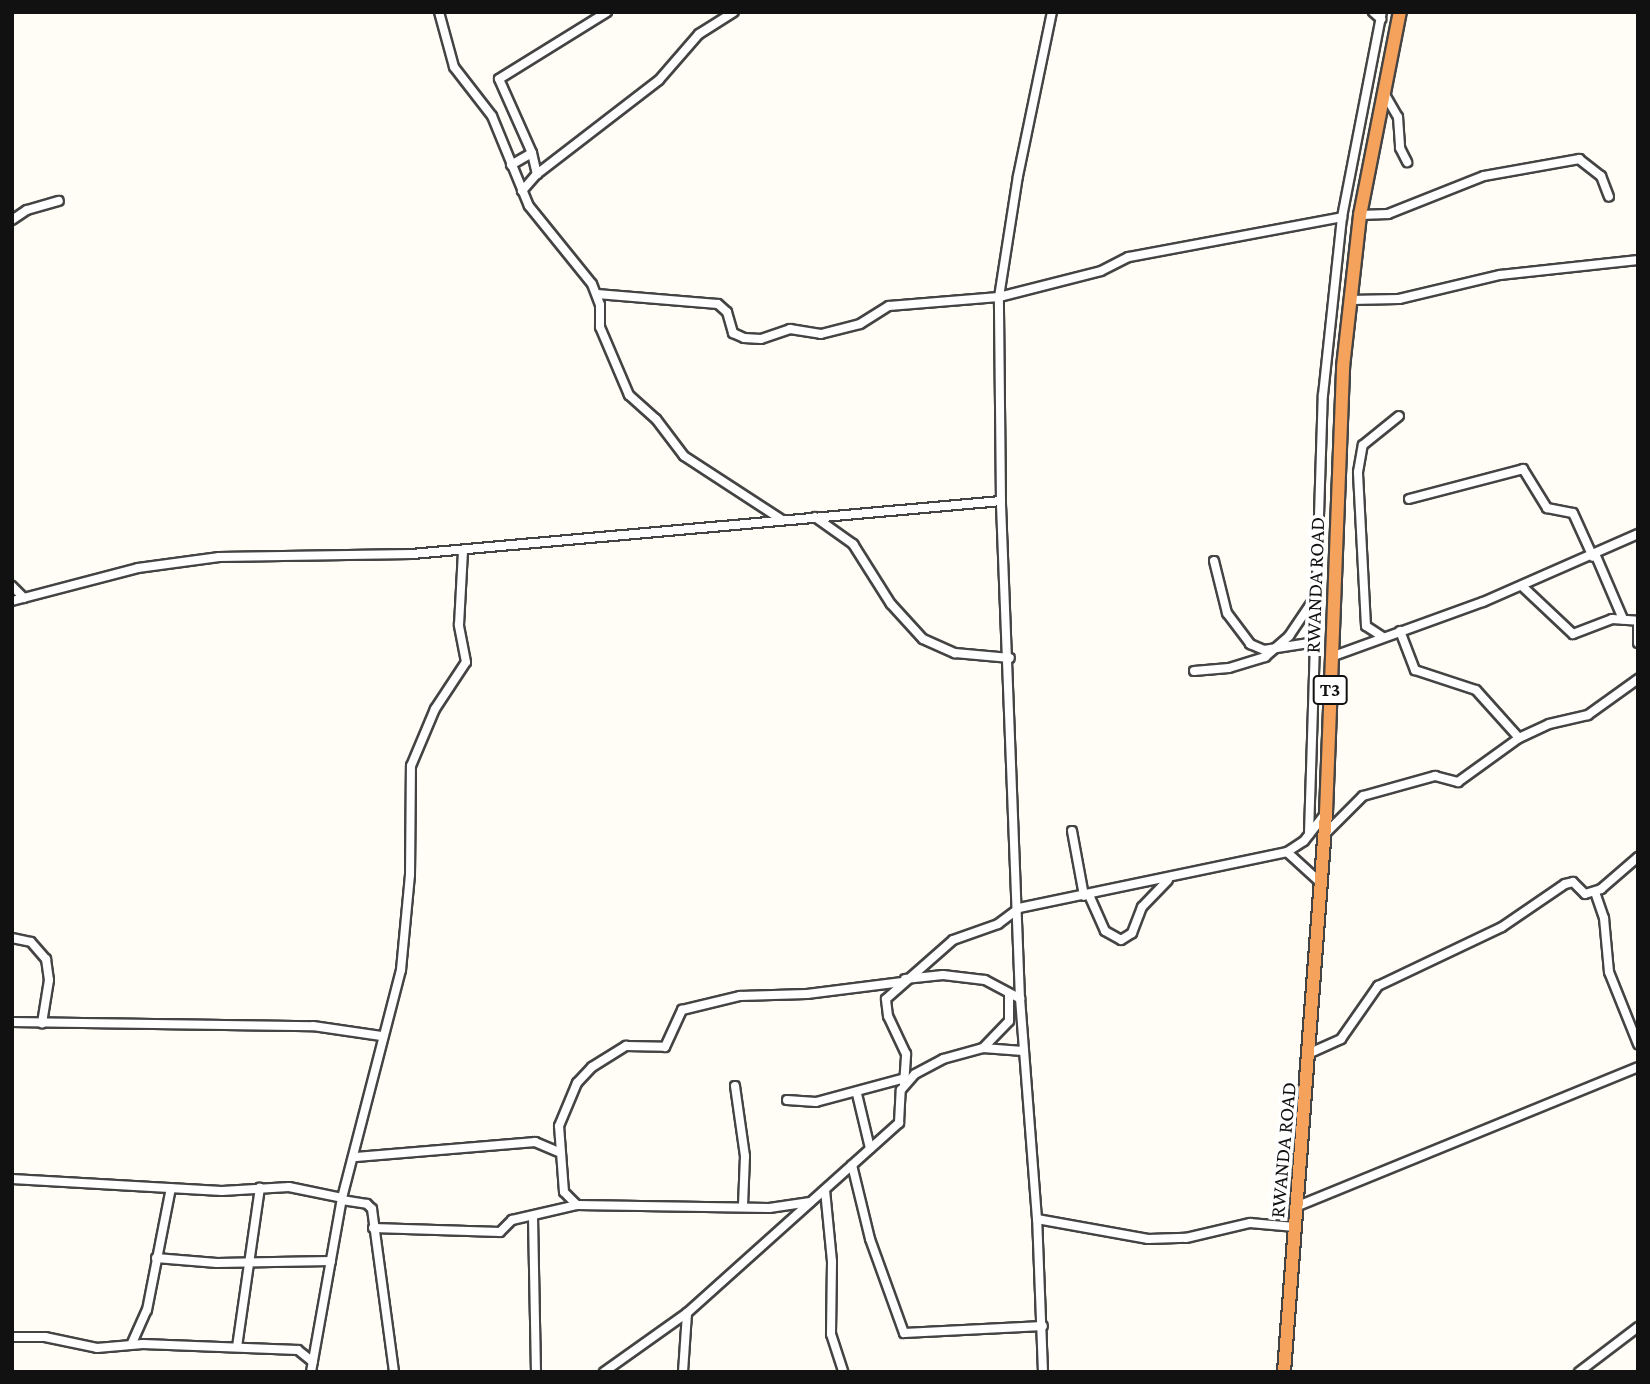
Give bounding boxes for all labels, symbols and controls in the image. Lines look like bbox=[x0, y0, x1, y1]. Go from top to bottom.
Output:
street label: RWANDA ROAD bbox=[1300, 516, 1330, 654]
road number: T3 bbox=[1312, 674, 1348, 706]
street label: RWANDA ROAD bbox=[1264, 1081, 1302, 1219]

